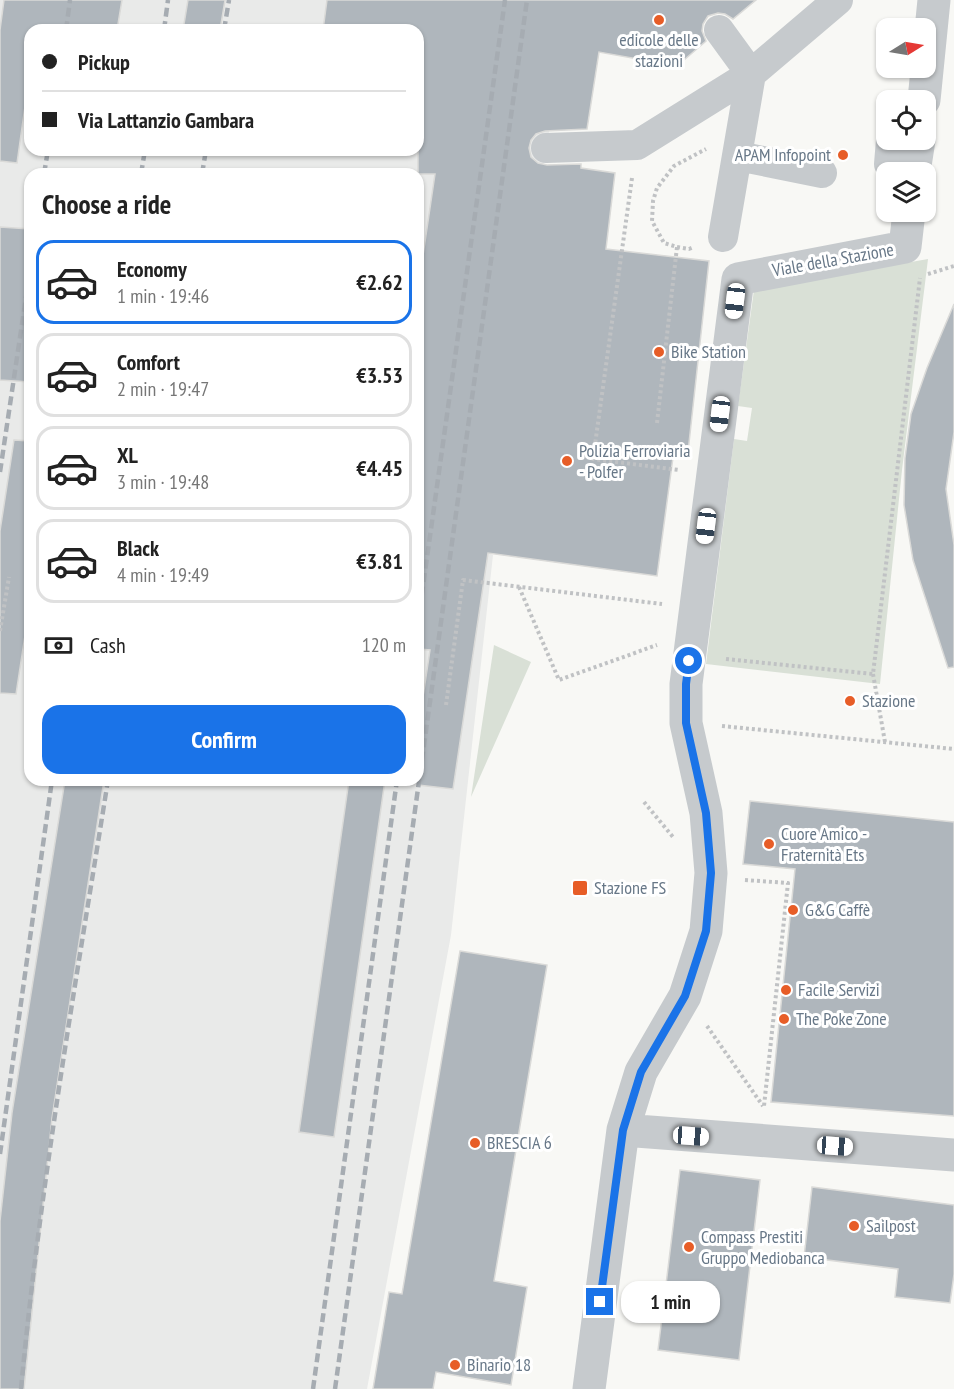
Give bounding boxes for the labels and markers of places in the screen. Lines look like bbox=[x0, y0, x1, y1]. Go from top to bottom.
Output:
marker: edicole delle stazioni bbox=[652, 13, 666, 27]
place label: edicole delle stazioni bbox=[619, 28, 699, 72]
place label: APAM Infopoint bbox=[735, 143, 831, 166]
marker: APAM Infopoint bbox=[836, 148, 850, 162]
place label: Bike Station bbox=[671, 340, 746, 363]
marker: Bike Station bbox=[652, 345, 666, 359]
place label: Polizia Ferroviaria - Polfer bbox=[579, 439, 690, 483]
marker: Polizia Ferroviaria - Polfer bbox=[560, 454, 574, 468]
place label: Stazione bbox=[862, 689, 915, 712]
marker: Stazione bbox=[843, 694, 857, 708]
place label: Cuore Amico - Fraternità Ets bbox=[781, 822, 867, 866]
marker: Cuore Amico - Fraternità Ets bbox=[762, 837, 776, 851]
place label: Stazione FS bbox=[594, 876, 667, 899]
marker: Stazione FS bbox=[571, 879, 589, 897]
place label: G&G Caffè bbox=[805, 898, 870, 921]
marker: G&G Caffè bbox=[786, 903, 800, 917]
place label: Facile Servizi bbox=[798, 978, 880, 1001]
marker: Facile Servizi bbox=[779, 983, 793, 997]
place label: The Poke Zone bbox=[796, 1007, 887, 1030]
marker: The Poke Zone bbox=[777, 1012, 791, 1026]
place label: BRESCIA 6 bbox=[487, 1131, 552, 1154]
marker: BRESCIA 6 bbox=[468, 1136, 482, 1150]
place label: Sailpost bbox=[866, 1214, 916, 1237]
marker: Sailpost bbox=[847, 1219, 861, 1233]
place label: Compass Prestiti Gruppo Mediobanca bbox=[701, 1225, 825, 1269]
marker: Compass Prestiti Gruppo Mediobanca bbox=[682, 1240, 696, 1254]
place label: Binario 18 bbox=[467, 1353, 531, 1376]
marker: Binario 18 bbox=[448, 1358, 462, 1372]

